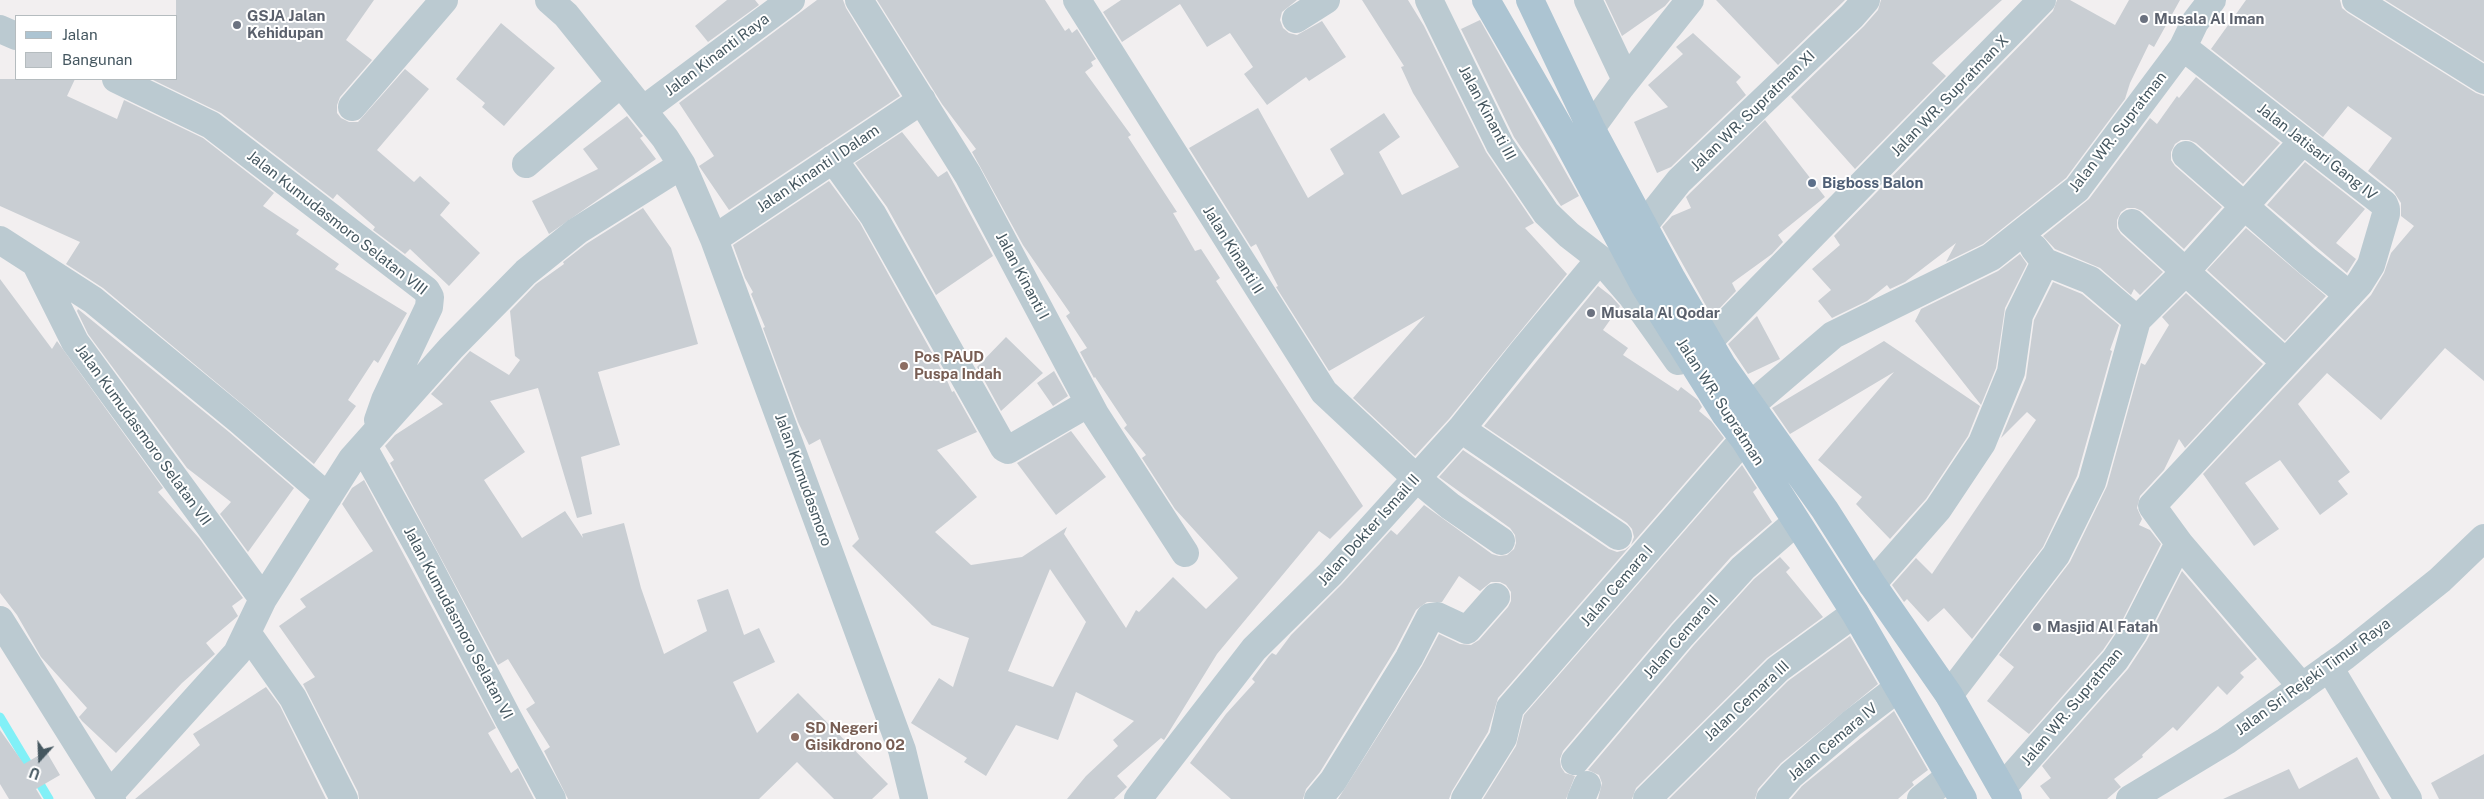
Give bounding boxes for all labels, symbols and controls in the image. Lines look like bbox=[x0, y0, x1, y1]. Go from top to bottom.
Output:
place label: GSJA Jalan Kehidupan bbox=[247, 7, 325, 42]
street label: Jalan Kinanti Raya bbox=[661, 10, 773, 100]
place label: Musala Al Iman bbox=[2154, 10, 2264, 28]
marker: Musala Al Iman bbox=[2138, 13, 2150, 25]
legend bbox=[15, 15, 178, 80]
marker: GSJA Jalan Kehidupan bbox=[231, 19, 243, 31]
text: Jalan bbox=[62, 26, 98, 43]
street label: Jalan WR. Supratman X bbox=[1887, 32, 2013, 160]
street label: Jalan WR. Supratman XI bbox=[1687, 47, 1819, 175]
text: Bangunan bbox=[62, 51, 133, 68]
street label: Jalan Kinanti III bbox=[1455, 63, 1519, 163]
street label: Jalan WR. Supratman bbox=[2065, 68, 2171, 196]
street label: Jalan Jatisari Gang IV bbox=[2254, 100, 2380, 204]
street label: Jalan Kinanti I Dalam bbox=[753, 121, 883, 217]
street label: Jalan Kumudasmoro Selatan VIII bbox=[243, 147, 431, 299]
place label: Bigboss Balon bbox=[1822, 174, 1923, 192]
marker: Bigboss Balon bbox=[1806, 177, 1818, 189]
street label: Jalan Kinanti II bbox=[1199, 203, 1267, 297]
street label: Jalan Kinanti I bbox=[992, 229, 1052, 323]
place label: Musala Al Qodar bbox=[1601, 304, 1720, 322]
marker: Musala Al Qodar bbox=[1585, 307, 1597, 319]
street label: Jalan WR. Supratman bbox=[1672, 335, 1768, 469]
street label: Jalan Kumudasmoro Selatan VII bbox=[71, 341, 215, 529]
place label: Pos PAUD Puspa Indah bbox=[914, 348, 1002, 383]
marker: Pos PAUD Puspa Indah bbox=[898, 360, 910, 372]
street label: Jalan Kumudasmoro bbox=[771, 411, 835, 549]
street label: Jalan Dokter Ismail II bbox=[1314, 471, 1424, 589]
street label: Jalan Kumudasmoro Selatan VI bbox=[400, 524, 516, 722]
street label: Jalan Cemara I bbox=[1577, 542, 1657, 630]
street label: Jalan Cemara II bbox=[1640, 591, 1722, 683]
street label: Jalan Sri Rejeki Timur Raya bbox=[2232, 615, 2394, 739]
place label: Masjid Al Fatah bbox=[2047, 618, 2158, 636]
marker: Masjid Al Fatah bbox=[2031, 621, 2043, 633]
street label: Jalan WR. Supratman bbox=[2018, 645, 2126, 769]
street label: Jalan Cemara III bbox=[1701, 657, 1793, 745]
street label: Jalan Cemara IV bbox=[1785, 699, 1881, 785]
place label: SD Negeri Gisikdrono 02 bbox=[805, 719, 905, 754]
marker: SD Negeri Gisikdrono 02 bbox=[789, 731, 801, 743]
north arrow bbox=[15, 734, 65, 784]
text: U bbox=[27, 764, 42, 782]

